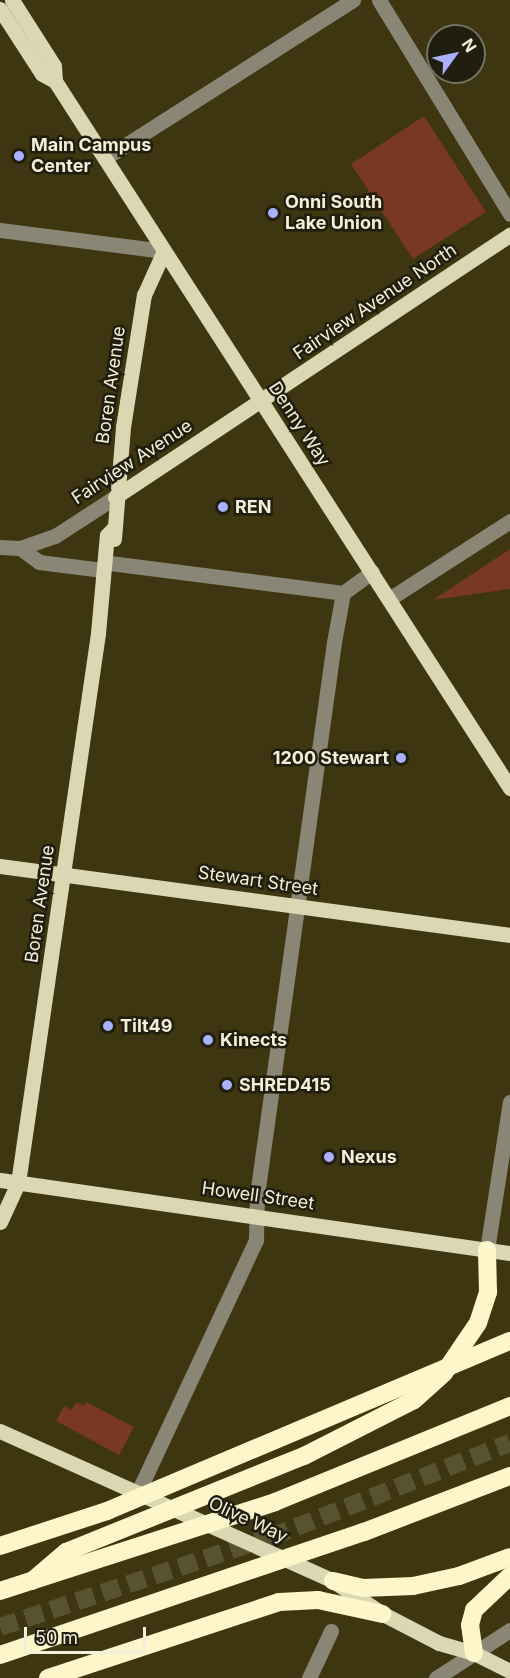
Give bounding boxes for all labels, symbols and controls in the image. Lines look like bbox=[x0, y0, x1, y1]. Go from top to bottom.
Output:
north arrow bbox=[426, 24, 486, 84]
text: N bbox=[458, 35, 481, 56]
place label: Main Campus Center bbox=[31, 135, 151, 178]
marker: Main Campus Center bbox=[12, 149, 26, 163]
place label: Onni South Lake Union bbox=[285, 192, 382, 234]
marker: Onni South Lake Union bbox=[266, 206, 280, 220]
street label: Fairview Avenue North bbox=[289, 239, 461, 365]
street label: Boren Avenue bbox=[92, 325, 130, 445]
street label: Denny Way bbox=[264, 378, 334, 470]
street label: Fairview Avenue bbox=[68, 415, 196, 509]
place label: REN bbox=[235, 496, 271, 518]
marker: REN bbox=[216, 500, 230, 514]
place label: 1200 Stewart bbox=[273, 747, 389, 769]
marker: 1200 Stewart bbox=[394, 751, 408, 765]
street label: Boren Avenue bbox=[21, 844, 59, 964]
street label: Stewart Street bbox=[197, 862, 319, 900]
place label: Tilt49 bbox=[120, 1015, 172, 1037]
marker: Tilt49 bbox=[101, 1019, 115, 1033]
place label: Kinects bbox=[220, 1029, 287, 1051]
marker: Kinects bbox=[201, 1033, 215, 1047]
place label: SHRED415 bbox=[239, 1074, 331, 1096]
marker: SHRED415 bbox=[220, 1078, 234, 1092]
place label: Nexus bbox=[341, 1146, 397, 1168]
marker: Nexus bbox=[322, 1150, 336, 1164]
street label: Howell Street bbox=[200, 1177, 316, 1215]
street label: Olive Way bbox=[205, 1492, 291, 1548]
scale bar bbox=[27, 1615, 148, 1653]
text: 50 m bbox=[35, 1627, 78, 1648]

